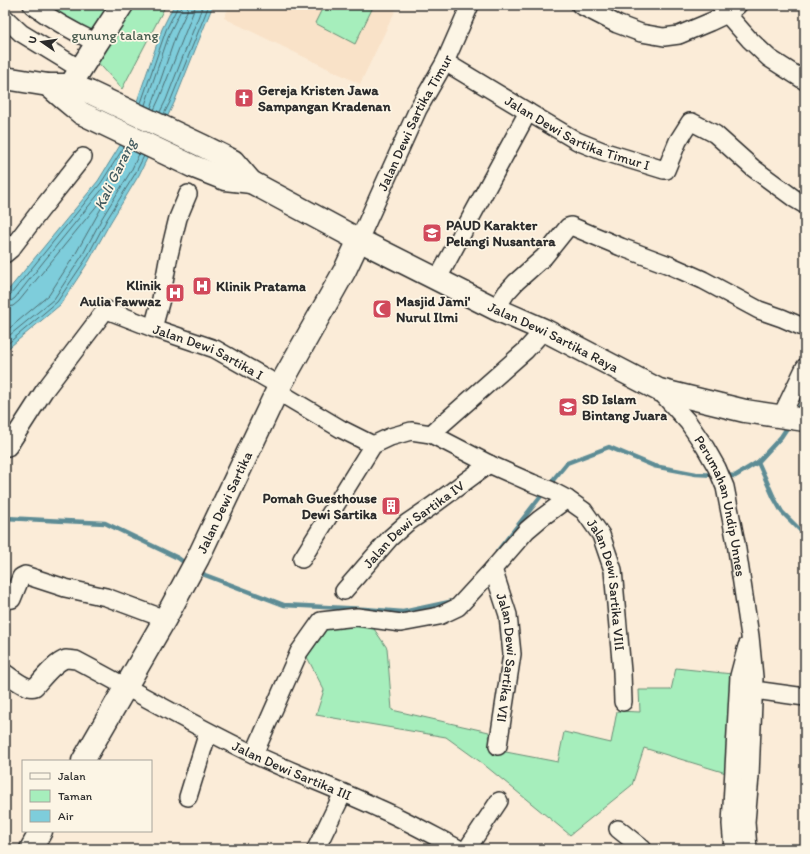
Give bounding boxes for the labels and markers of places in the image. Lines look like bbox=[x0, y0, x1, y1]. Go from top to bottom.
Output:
place label: Gereja Kristen Jawa Sampangan Kradenan bbox=[258, 82, 391, 115]
church icon: Gereja Kristen Jawa Sampangan Kradenan bbox=[233, 87, 255, 109]
place label: PAUD Karakter Pelangi Nusantara bbox=[446, 217, 556, 250]
school or university icon: PAUD Karakter Pelangi Nusantara bbox=[421, 222, 443, 244]
hospital icon: Klinik Pratama bbox=[191, 275, 213, 297]
place label: Klinik Aulia Fawwaz bbox=[79, 277, 162, 310]
place label: Klinik Pratama bbox=[216, 278, 306, 295]
hospital icon: Klinik Aulia Fawwaz bbox=[164, 282, 186, 304]
place label: Masjid Jami' Nurul Ilmi bbox=[396, 293, 471, 326]
mosque icon: Masjid Jami' Nurul Ilmi bbox=[371, 298, 393, 320]
place label: SD Islam Bintang Juara bbox=[582, 391, 667, 424]
school or university icon: SD Islam Bintang Juara bbox=[557, 396, 579, 418]
place label: Pomah Guesthouse Dewi Sartika bbox=[263, 490, 377, 523]
building icon: Pomah Guesthouse Dewi Sartika bbox=[380, 495, 402, 517]

